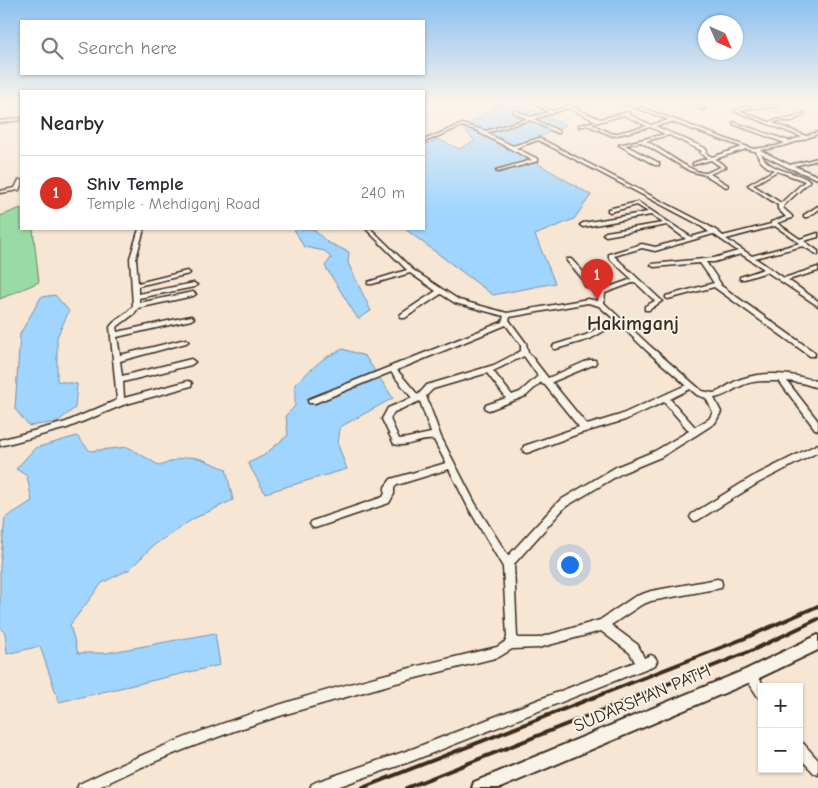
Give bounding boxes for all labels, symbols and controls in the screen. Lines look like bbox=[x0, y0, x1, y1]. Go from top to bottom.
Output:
north arrow bbox=[698, 15, 743, 60]
search box bbox=[20, 20, 425, 75]
icon: search bbox=[38, 34, 66, 62]
text: Search here bbox=[78, 37, 177, 59]
text: Nearby bbox=[40, 111, 104, 135]
text: Shiv Temple bbox=[87, 173, 183, 195]
text: 1 bbox=[53, 184, 59, 202]
text: 240 m bbox=[361, 184, 405, 202]
text: Temple · Mehdiganj Road bbox=[87, 195, 260, 213]
pin: 1 bbox=[581, 259, 613, 300]
district label: Hakimganj bbox=[587, 312, 679, 335]
your location bbox=[557, 552, 583, 578]
street label: SUDARSHAN PATH bbox=[570, 660, 714, 737]
map controls bbox=[758, 683, 803, 773]
button: + bbox=[758, 683, 803, 728]
button: − bbox=[758, 728, 803, 773]

